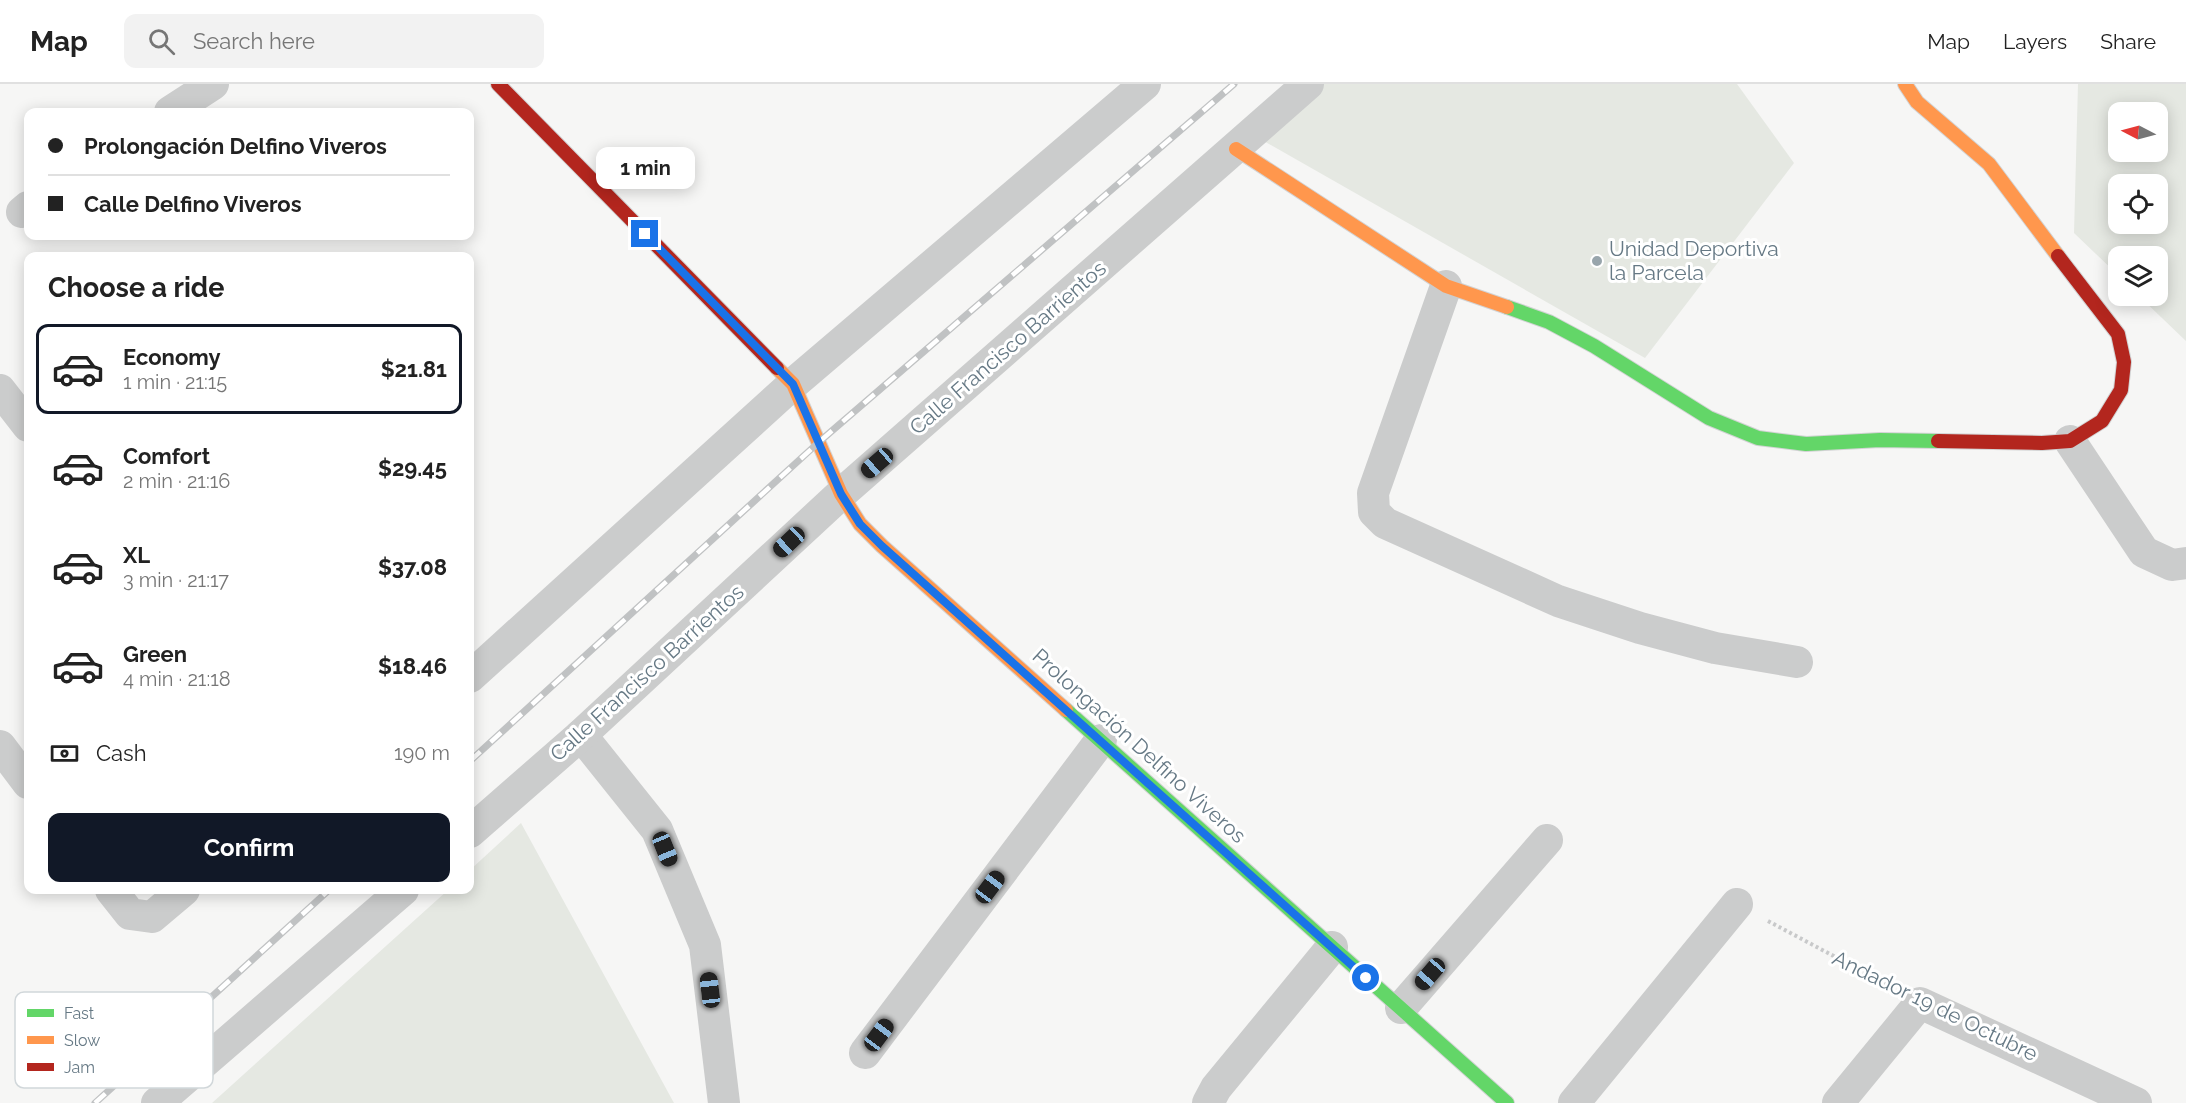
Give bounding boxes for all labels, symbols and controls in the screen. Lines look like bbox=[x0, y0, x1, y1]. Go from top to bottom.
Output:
search box bbox=[124, 14, 544, 68]
text: Map bbox=[30, 25, 88, 58]
icon: search bbox=[145, 25, 178, 58]
text: Search here bbox=[193, 28, 315, 54]
text: Map bbox=[1927, 29, 1970, 54]
text: Layers bbox=[2003, 29, 2067, 54]
text: Share bbox=[2100, 29, 2156, 54]
north arrow bbox=[2108, 102, 2168, 162]
map controls bbox=[2108, 102, 2168, 306]
text: Prolongación Delfino Viveros bbox=[84, 133, 387, 159]
callout: 1 min bbox=[596, 147, 694, 189]
text: 1 min bbox=[620, 156, 671, 180]
button: locate bbox=[2108, 174, 2168, 234]
text: Calle Delfino Viveros bbox=[84, 191, 302, 217]
route end bbox=[631, 220, 658, 247]
place label: Unidad Deportiva la Parcela bbox=[1609, 236, 1779, 285]
button: layers bbox=[2108, 246, 2168, 306]
marker: Unidad Deportiva la Parcela bbox=[1590, 254, 1604, 268]
street label: Calle Francisco Barrientos bbox=[904, 256, 1111, 440]
text: Choose a ride bbox=[48, 272, 224, 303]
icon: car bbox=[51, 342, 105, 396]
text: Economy bbox=[123, 344, 221, 370]
text: $21.81 bbox=[381, 356, 447, 382]
text: 1 min · 21:15 bbox=[123, 370, 227, 394]
icon: car bbox=[51, 441, 105, 495]
text: Comfort bbox=[123, 443, 210, 469]
car bbox=[858, 444, 896, 482]
text: $29.45 bbox=[378, 455, 447, 481]
text: 2 min · 21:16 bbox=[123, 469, 230, 493]
car bbox=[770, 523, 808, 561]
icon: car bbox=[51, 540, 105, 594]
text: XL bbox=[123, 542, 150, 568]
text: $37.08 bbox=[378, 554, 447, 580]
text: 3 min · 21:17 bbox=[123, 568, 229, 592]
street label: Calle Francisco Barrientos bbox=[545, 579, 749, 766]
icon: car bbox=[51, 639, 105, 693]
text: Green bbox=[123, 641, 187, 667]
street label: Prolongación Delfino Viveros bbox=[1028, 643, 1251, 848]
text: $18.46 bbox=[378, 653, 447, 679]
text: 4 min · 21:18 bbox=[123, 667, 231, 691]
icon: cash bbox=[48, 737, 81, 770]
text: Cash bbox=[96, 740, 147, 766]
text: 190 m bbox=[394, 741, 450, 765]
button: Confirm bbox=[48, 813, 450, 882]
car bbox=[650, 829, 680, 869]
car bbox=[972, 867, 1008, 907]
street label: Andador 19 de Octubre bbox=[1829, 945, 2042, 1066]
car bbox=[1411, 955, 1449, 993]
route start bbox=[1352, 964, 1379, 991]
car bbox=[699, 971, 721, 1009]
legend bbox=[15, 992, 213, 1088]
text: Fast bbox=[64, 1004, 95, 1023]
car bbox=[861, 1015, 897, 1055]
text: Slow bbox=[64, 1031, 100, 1050]
text: Jam bbox=[64, 1058, 95, 1077]

